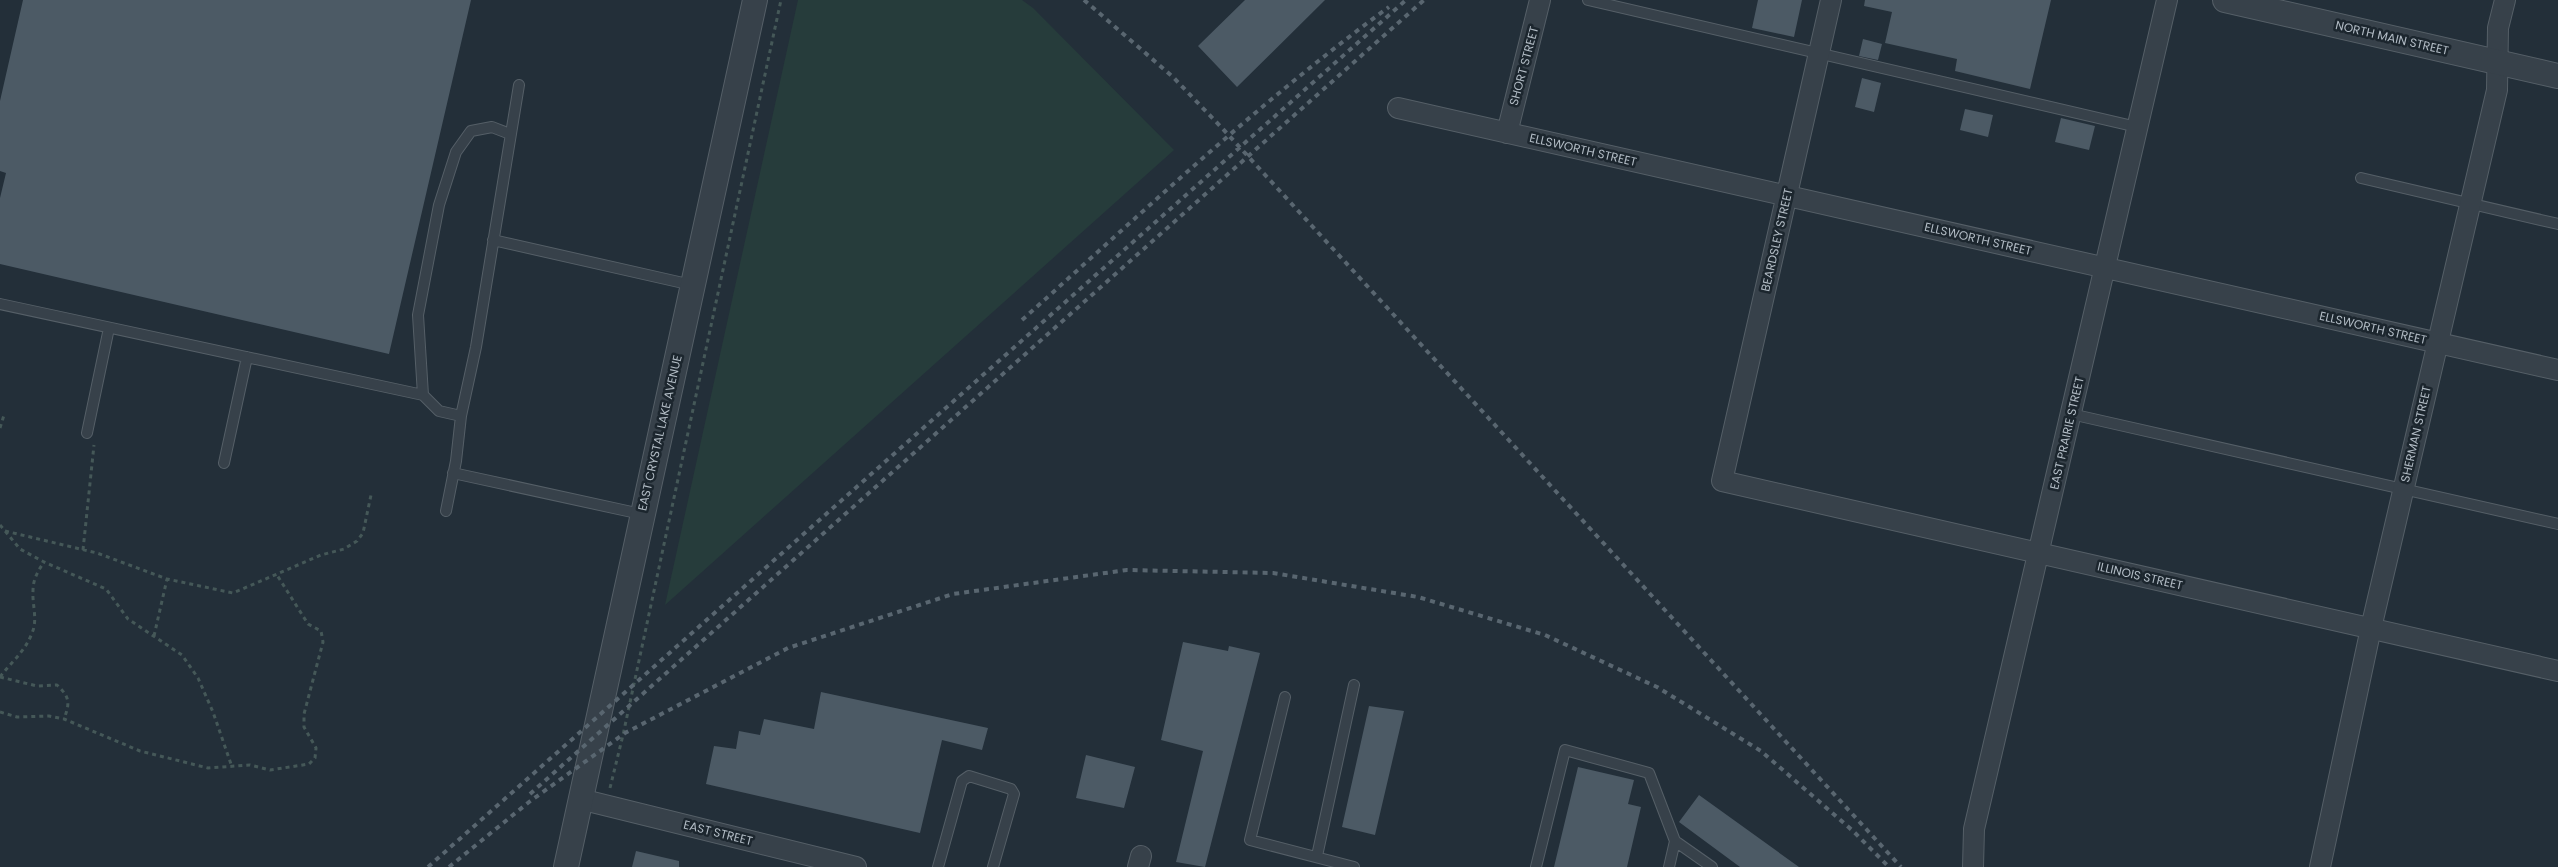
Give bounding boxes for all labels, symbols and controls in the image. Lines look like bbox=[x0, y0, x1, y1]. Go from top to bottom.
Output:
street label: NORTH MAIN STREET bbox=[2334, 16, 2451, 59]
street label: SHORT STREET bbox=[1505, 24, 1542, 107]
street label: ELLSWORTH STREET bbox=[1528, 129, 1639, 170]
street label: BEARDSLEY STREET bbox=[1756, 186, 1797, 293]
street label: ELLSWORTH STREET bbox=[1923, 218, 2034, 259]
street label: ELLSWORTH STREET bbox=[2318, 307, 2429, 348]
street label: EAST CRYSTAL LAKE AVENUE bbox=[633, 353, 686, 512]
street label: EAST PRAIRIE STREET bbox=[2045, 374, 2088, 491]
street label: SHERMAN STREET bbox=[2396, 383, 2435, 484]
street label: ILLINOIS STREET bbox=[2096, 557, 2185, 594]
street label: EAST STREET bbox=[682, 816, 755, 849]

